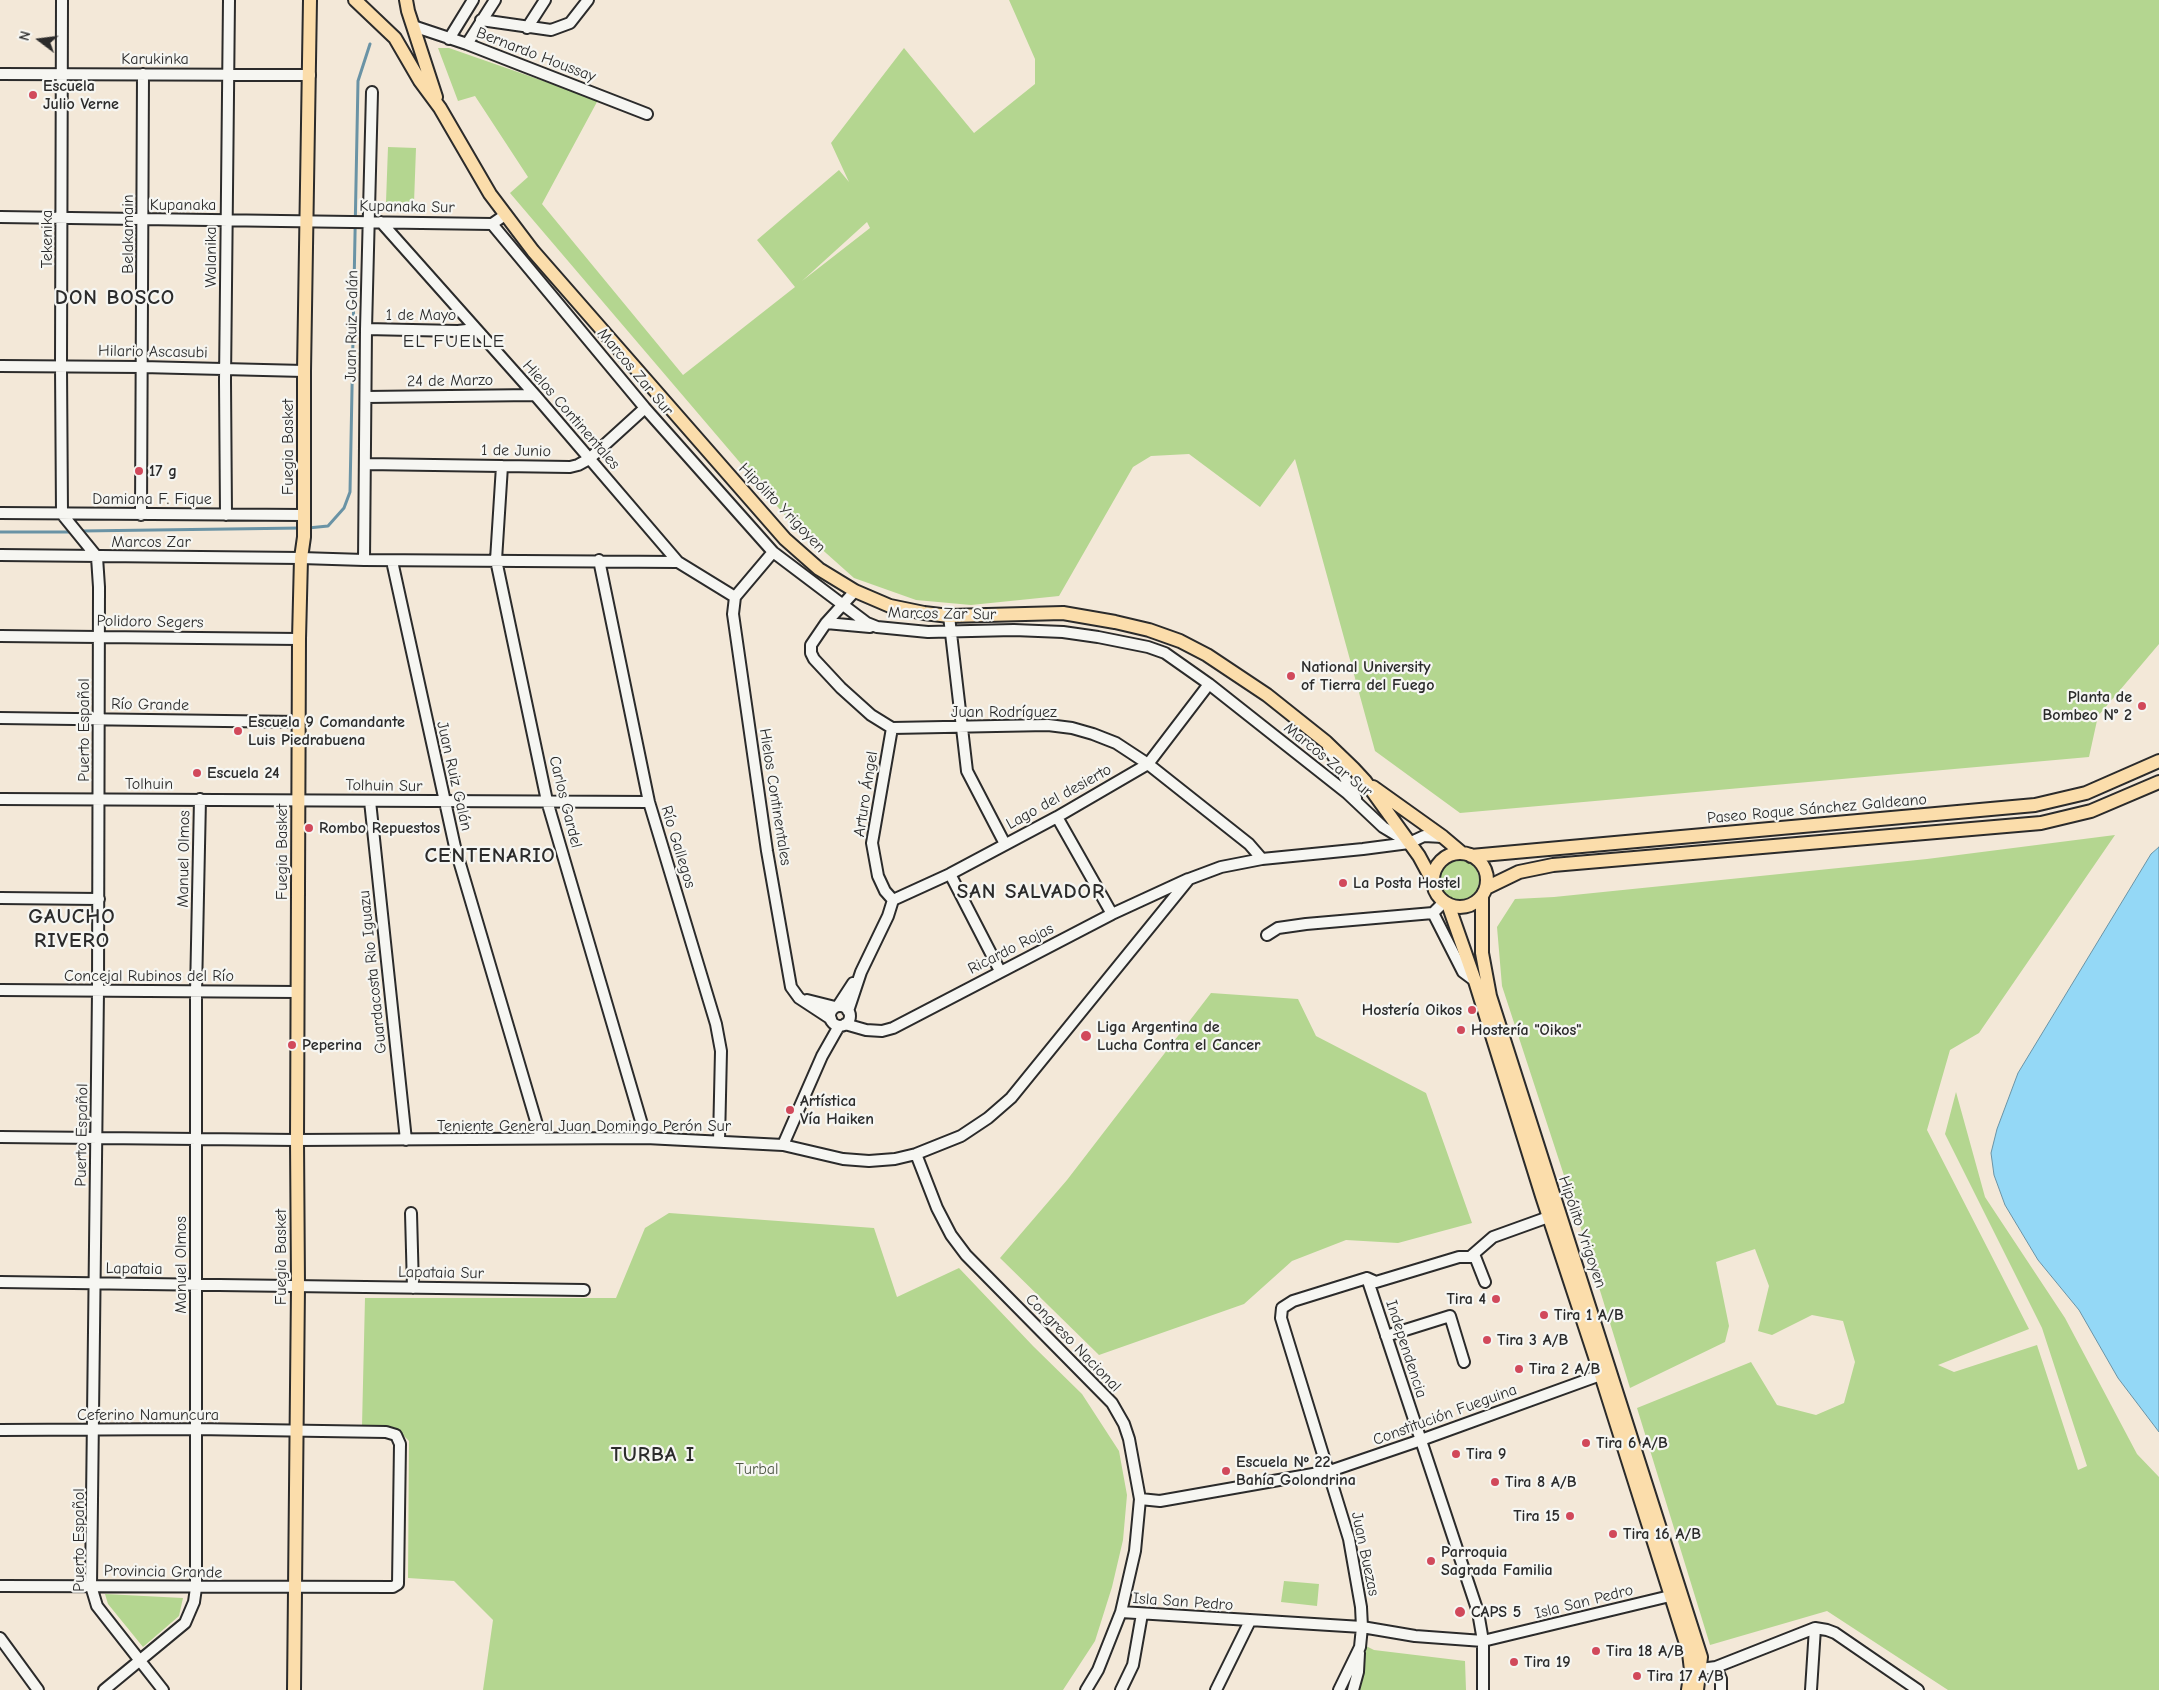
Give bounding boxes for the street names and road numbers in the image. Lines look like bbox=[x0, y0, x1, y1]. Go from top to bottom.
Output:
street label: Bernardo Houssay bbox=[474, 23, 598, 87]
street label: Karukinka bbox=[121, 49, 189, 69]
street label: Belakamain bbox=[118, 194, 138, 274]
street label: Kupanaka bbox=[150, 195, 216, 215]
street label: Kupanaka Sur bbox=[359, 197, 455, 217]
street label: Tekenika bbox=[37, 210, 57, 268]
street label: Walanika bbox=[201, 227, 221, 287]
street label: Juan Ruiz Galán bbox=[341, 270, 363, 382]
street label: 1 de Mayo bbox=[386, 305, 456, 325]
street label: Marcos Zar Sur bbox=[593, 324, 677, 420]
street label: Hilario Ascasubi bbox=[98, 341, 208, 363]
street label: Hielos Continentales bbox=[518, 356, 624, 474]
street label: 24 de Marzo bbox=[407, 371, 493, 391]
street label: Fuegia Basket bbox=[278, 399, 298, 495]
street label: 1 de Junio bbox=[481, 441, 551, 461]
street label: Hipólito Yrigoyen bbox=[734, 459, 830, 557]
street label: Damiana F. Fique bbox=[92, 489, 212, 509]
street label: Marcos Zar bbox=[111, 532, 191, 552]
street label: Marcos Zar Sur bbox=[888, 603, 996, 625]
street label: Polidoro Segers bbox=[96, 611, 204, 633]
street label: Puerto Español bbox=[74, 678, 94, 782]
street label: Río Grande bbox=[111, 695, 189, 715]
street label: Juan Rodríguez bbox=[951, 702, 1057, 722]
street label: Marcos Zar Sur bbox=[1280, 718, 1376, 802]
street label: Juan Ruiz Galán bbox=[432, 719, 476, 833]
street label: Hielos Continentales bbox=[755, 727, 795, 867]
street label: Arturo Ángel bbox=[850, 750, 882, 838]
street label: Carlos Gardel bbox=[544, 754, 586, 850]
street label: Lago del desierto bbox=[1003, 760, 1115, 834]
street label: Tolhuin bbox=[125, 774, 173, 794]
street label: Tolhuin Sur bbox=[345, 776, 423, 796]
street label: Paseo Roque Sánchez Galdeano bbox=[1706, 790, 1928, 828]
street label: Río Gallegos bbox=[656, 803, 700, 891]
street label: Fuegia Basket bbox=[272, 804, 292, 900]
street label: Manuel Olmos bbox=[174, 810, 194, 908]
street label: Guardacosta Rio Iguazu bbox=[355, 889, 391, 1055]
street label: Ricardo Rojas bbox=[965, 919, 1057, 979]
street label: Concejal Rubinos del Río bbox=[64, 966, 234, 986]
street label: Puerto Español bbox=[72, 1083, 92, 1187]
street label: Teniente General Juan Domingo Perón Sur bbox=[437, 1116, 731, 1136]
street label: Hipólito Yrigoyen bbox=[1554, 1173, 1610, 1291]
street label: Fuegia Basket bbox=[271, 1209, 291, 1305]
street label: Manuel Olmos bbox=[171, 1216, 191, 1314]
street label: Lapataia bbox=[105, 1259, 163, 1279]
street label: Lapataia Sur bbox=[398, 1263, 484, 1283]
street label: Congreso Nacional bbox=[1021, 1290, 1125, 1396]
street label: Independencia bbox=[1381, 1298, 1431, 1400]
street label: Constitución Fueguina bbox=[1371, 1380, 1519, 1450]
street label: Ceferino Namuncura bbox=[77, 1405, 219, 1425]
street label: Puerto Español bbox=[69, 1488, 89, 1592]
street label: Juan Buezas bbox=[1347, 1510, 1383, 1598]
street label: Provincia Grande bbox=[104, 1561, 222, 1583]
street label: Isla San Pedro bbox=[1533, 1581, 1635, 1623]
street label: Isla San Pedro bbox=[1132, 1589, 1234, 1615]

